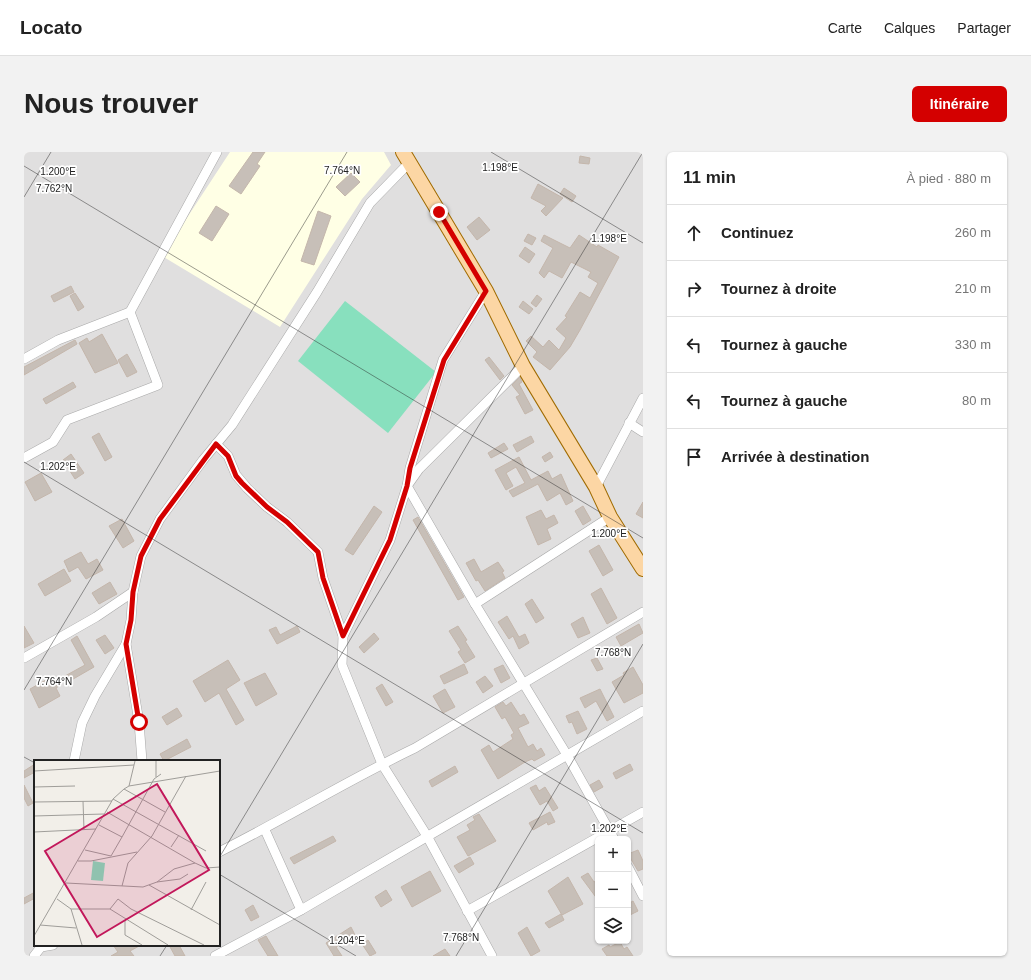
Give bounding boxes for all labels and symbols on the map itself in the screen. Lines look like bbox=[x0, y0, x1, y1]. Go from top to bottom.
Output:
text: 1.198°E bbox=[482, 162, 518, 173]
text: 7.764°N bbox=[324, 165, 360, 176]
text: 1.200°E bbox=[40, 166, 76, 177]
text: 7.762°N bbox=[36, 183, 72, 194]
route end bbox=[430, 203, 448, 221]
text: 1.198°E bbox=[591, 233, 627, 244]
text: 1.202°E bbox=[40, 461, 76, 472]
text: 1.200°E bbox=[591, 528, 627, 539]
text: 7.768°N bbox=[595, 647, 631, 658]
text: 7.764°N bbox=[36, 676, 72, 687]
route start bbox=[130, 713, 148, 731]
inset map bbox=[34, 760, 220, 946]
text: 1.202°E bbox=[591, 823, 627, 834]
text: 7.768°N bbox=[443, 932, 479, 943]
text: 1.204°E bbox=[329, 935, 365, 946]

